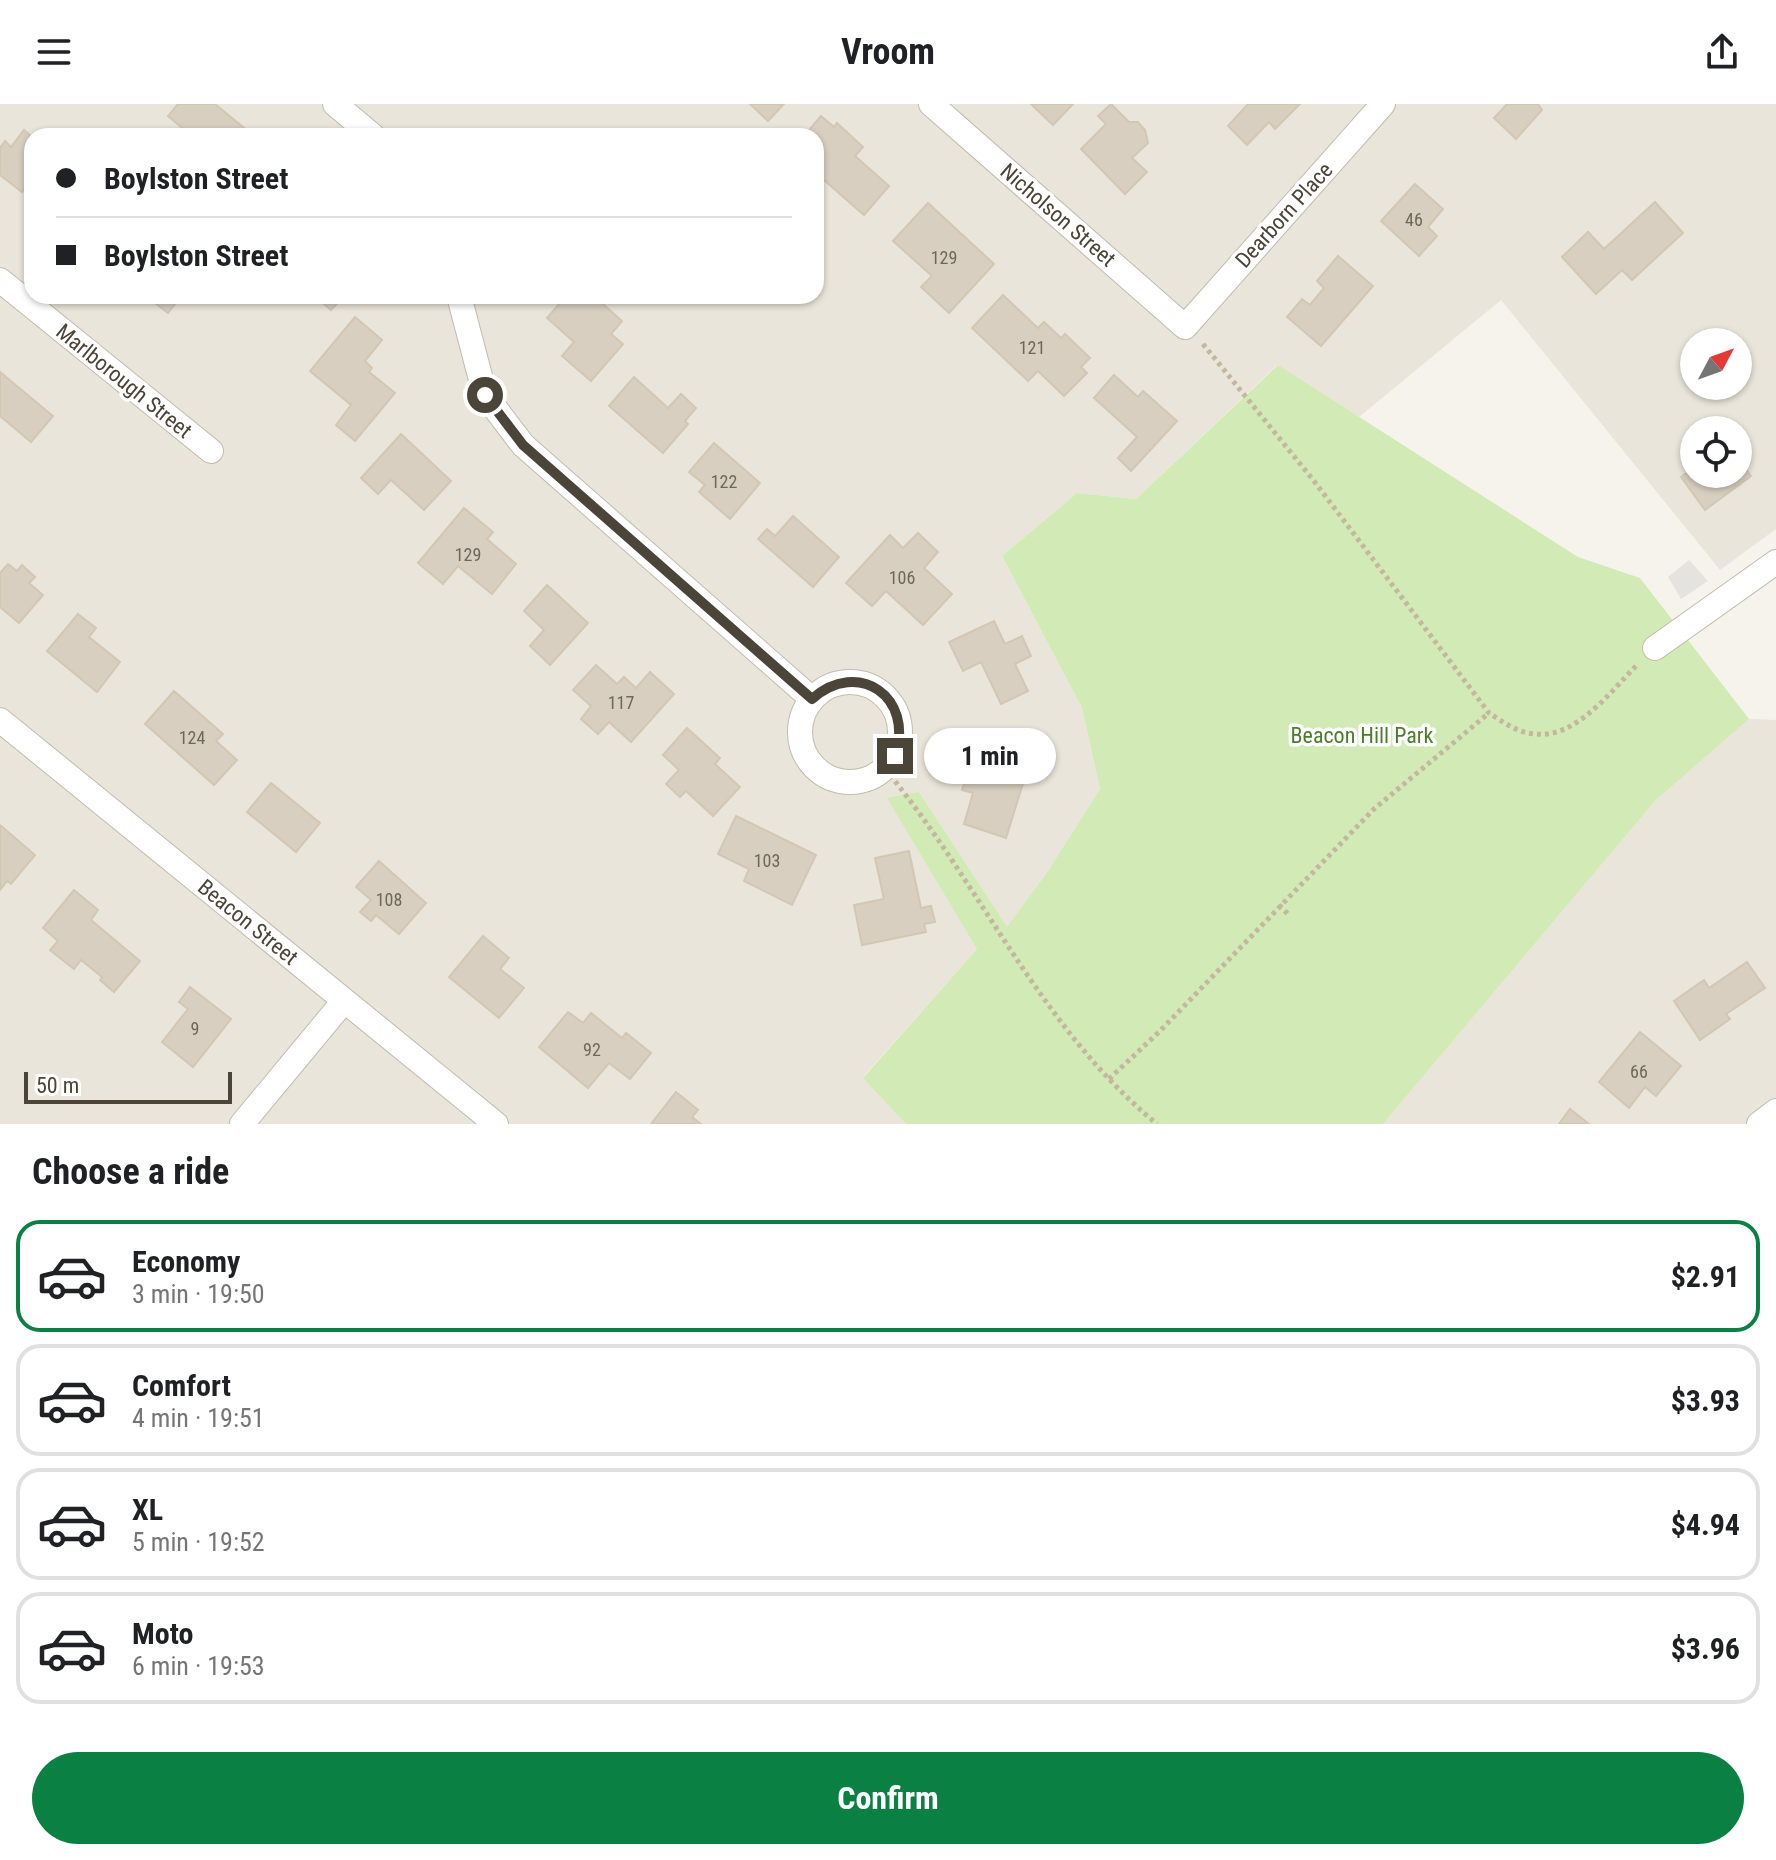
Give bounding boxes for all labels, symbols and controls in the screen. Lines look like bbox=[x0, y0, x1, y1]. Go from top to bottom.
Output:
icon: menu bbox=[32, 30, 76, 74]
icon: share bbox=[1700, 30, 1744, 74]
text: Vroom bbox=[841, 31, 935, 73]
street label: Dearborn Place bbox=[1230, 157, 1338, 273]
street label: Nicholson Street bbox=[995, 158, 1121, 272]
text: Boylston Street bbox=[104, 161, 288, 196]
house number: 46 bbox=[1405, 209, 1423, 230]
text: Boylston Street bbox=[104, 238, 288, 273]
house number: 129 bbox=[931, 247, 957, 268]
street label: Marlborough Street bbox=[51, 319, 197, 443]
north arrow bbox=[1680, 328, 1752, 400]
map controls bbox=[1680, 328, 1752, 488]
house number: 121 bbox=[1019, 337, 1045, 358]
route start bbox=[467, 377, 503, 413]
button: locate bbox=[1680, 416, 1752, 488]
house number: 122 bbox=[711, 471, 737, 492]
house number: 129 bbox=[455, 544, 481, 565]
house number: 106 bbox=[889, 567, 915, 588]
house number: 117 bbox=[608, 692, 634, 713]
park label: Beacon Hill Park bbox=[1291, 723, 1434, 748]
house number: 124 bbox=[179, 727, 205, 748]
callout: 1 min bbox=[923, 728, 1055, 784]
route end bbox=[877, 738, 913, 774]
text: 1 min bbox=[961, 741, 1019, 771]
house number: 103 bbox=[754, 850, 780, 871]
street label: Beacon Street bbox=[193, 874, 303, 970]
house number: 108 bbox=[376, 889, 402, 910]
house number: 9 bbox=[191, 1018, 199, 1039]
house number: 92 bbox=[583, 1039, 601, 1060]
house number: 66 bbox=[1630, 1061, 1648, 1082]
scale bar bbox=[24, 1068, 232, 1104]
text: 50 m bbox=[36, 1073, 79, 1098]
text: Choose a ride bbox=[32, 1151, 229, 1193]
icon: car bbox=[36, 1240, 108, 1312]
text: Economy bbox=[132, 1244, 240, 1279]
text: $2.91 bbox=[1671, 1259, 1740, 1294]
text: 3 min · 19:50 bbox=[132, 1279, 265, 1309]
icon: car bbox=[36, 1364, 108, 1436]
text: Comfort bbox=[132, 1368, 231, 1403]
text: $3.93 bbox=[1671, 1383, 1740, 1418]
text: 4 min · 19:51 bbox=[132, 1403, 265, 1433]
icon: car bbox=[36, 1488, 108, 1560]
text: XL bbox=[132, 1492, 163, 1527]
text: $4.94 bbox=[1671, 1507, 1740, 1542]
text: 5 min · 19:52 bbox=[132, 1527, 265, 1557]
icon: car bbox=[36, 1612, 108, 1684]
text: Moto bbox=[132, 1616, 193, 1651]
text: $3.96 bbox=[1671, 1631, 1740, 1666]
text: 6 min · 19:53 bbox=[132, 1651, 265, 1681]
button: Confirm bbox=[32, 1752, 1744, 1844]

